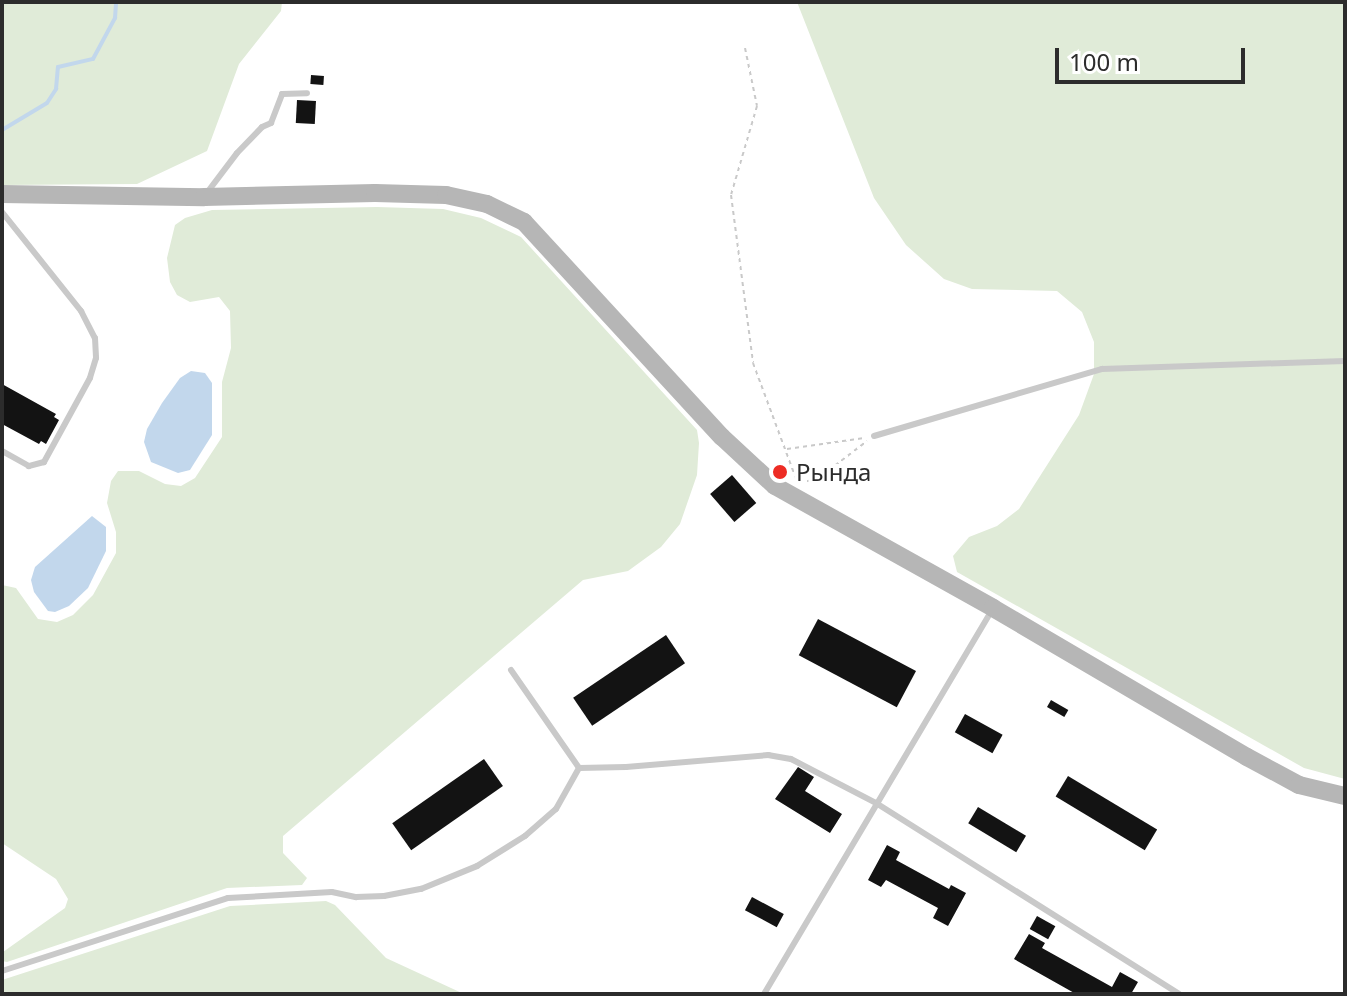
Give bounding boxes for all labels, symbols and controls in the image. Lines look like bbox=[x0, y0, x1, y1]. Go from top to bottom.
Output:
scale bar bbox=[1059, 32, 1249, 82]
text: 100 m bbox=[1069, 45, 1139, 78]
place label: Рында bbox=[796, 458, 871, 486]
marker: Рында bbox=[771, 463, 789, 481]

